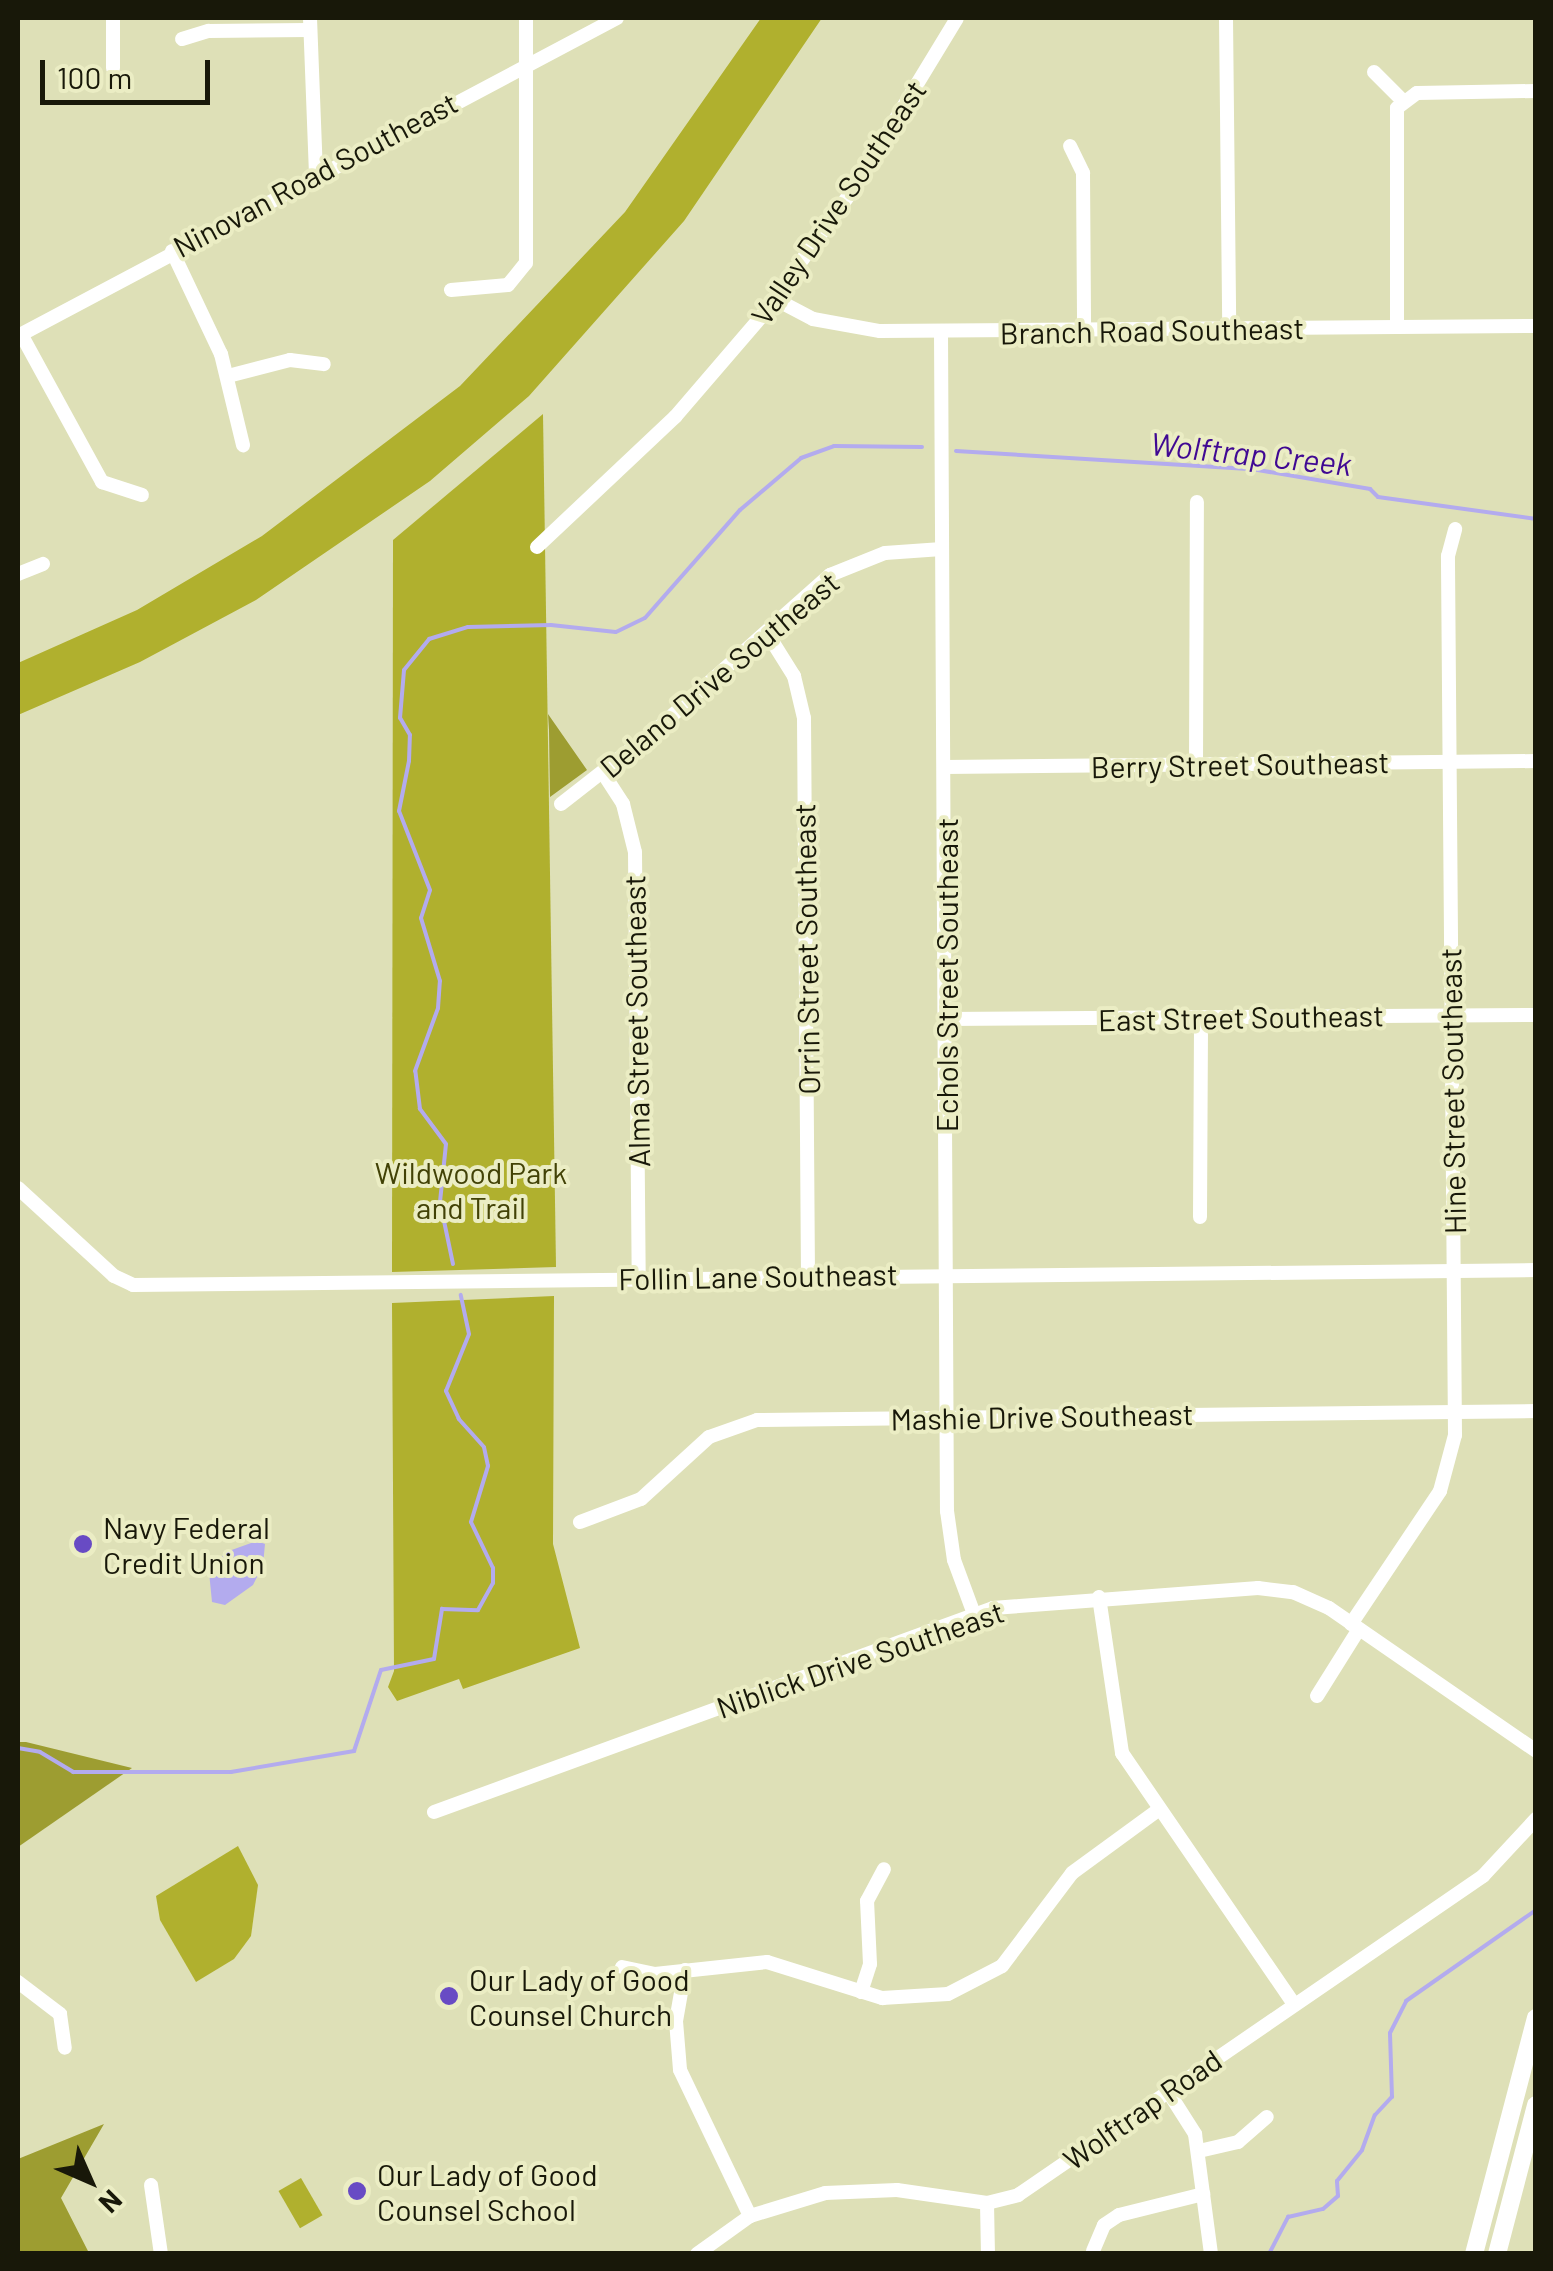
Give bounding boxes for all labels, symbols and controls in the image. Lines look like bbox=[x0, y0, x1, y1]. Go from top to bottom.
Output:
scale bar bbox=[45, 40, 215, 102]
text: 100 m bbox=[57, 59, 132, 95]
street label: Valley Drive Southeast bbox=[743, 73, 933, 331]
street label: Ninovan Road Southeast bbox=[167, 84, 463, 264]
street label: Branch Road Southeast bbox=[1000, 309, 1304, 351]
water label: Wolftrap Creek bbox=[1149, 423, 1353, 483]
street label: Delano Drive Southeast bbox=[592, 563, 846, 785]
street label: Berry Street Southeast bbox=[1090, 743, 1390, 785]
street label: Orrin Street Southeast bbox=[785, 803, 827, 1095]
street label: Echols Street Southeast bbox=[928, 818, 964, 1132]
street label: Alma Street Southeast bbox=[615, 874, 657, 1168]
street label: Hine Street Southeast bbox=[1432, 947, 1472, 1235]
street label: East Street Southeast bbox=[1098, 997, 1384, 1037]
park label: Wildwood Park and Trail bbox=[375, 1154, 567, 1224]
street label: Follin Lane Southeast bbox=[618, 1256, 898, 1296]
street label: Mashie Drive Southeast bbox=[890, 1395, 1194, 1437]
place label: Navy Federal Credit Union bbox=[103, 1509, 270, 1580]
marker: Navy Federal Credit Union bbox=[72, 1533, 94, 1555]
street label: Niblick Drive Southeast bbox=[712, 1593, 1008, 1725]
place label: Our Lady of Good Counsel Church bbox=[469, 1961, 690, 2032]
marker: Our Lady of Good Counsel Church bbox=[438, 1985, 460, 2007]
street label: Wolftrap Road bbox=[1056, 2041, 1228, 2177]
north arrow bbox=[40, 2131, 140, 2231]
place label: Our Lady of Good Counsel School bbox=[377, 2156, 598, 2226]
marker: Our Lady of Good Counsel School bbox=[346, 2180, 368, 2202]
text: N bbox=[93, 2184, 130, 2221]

